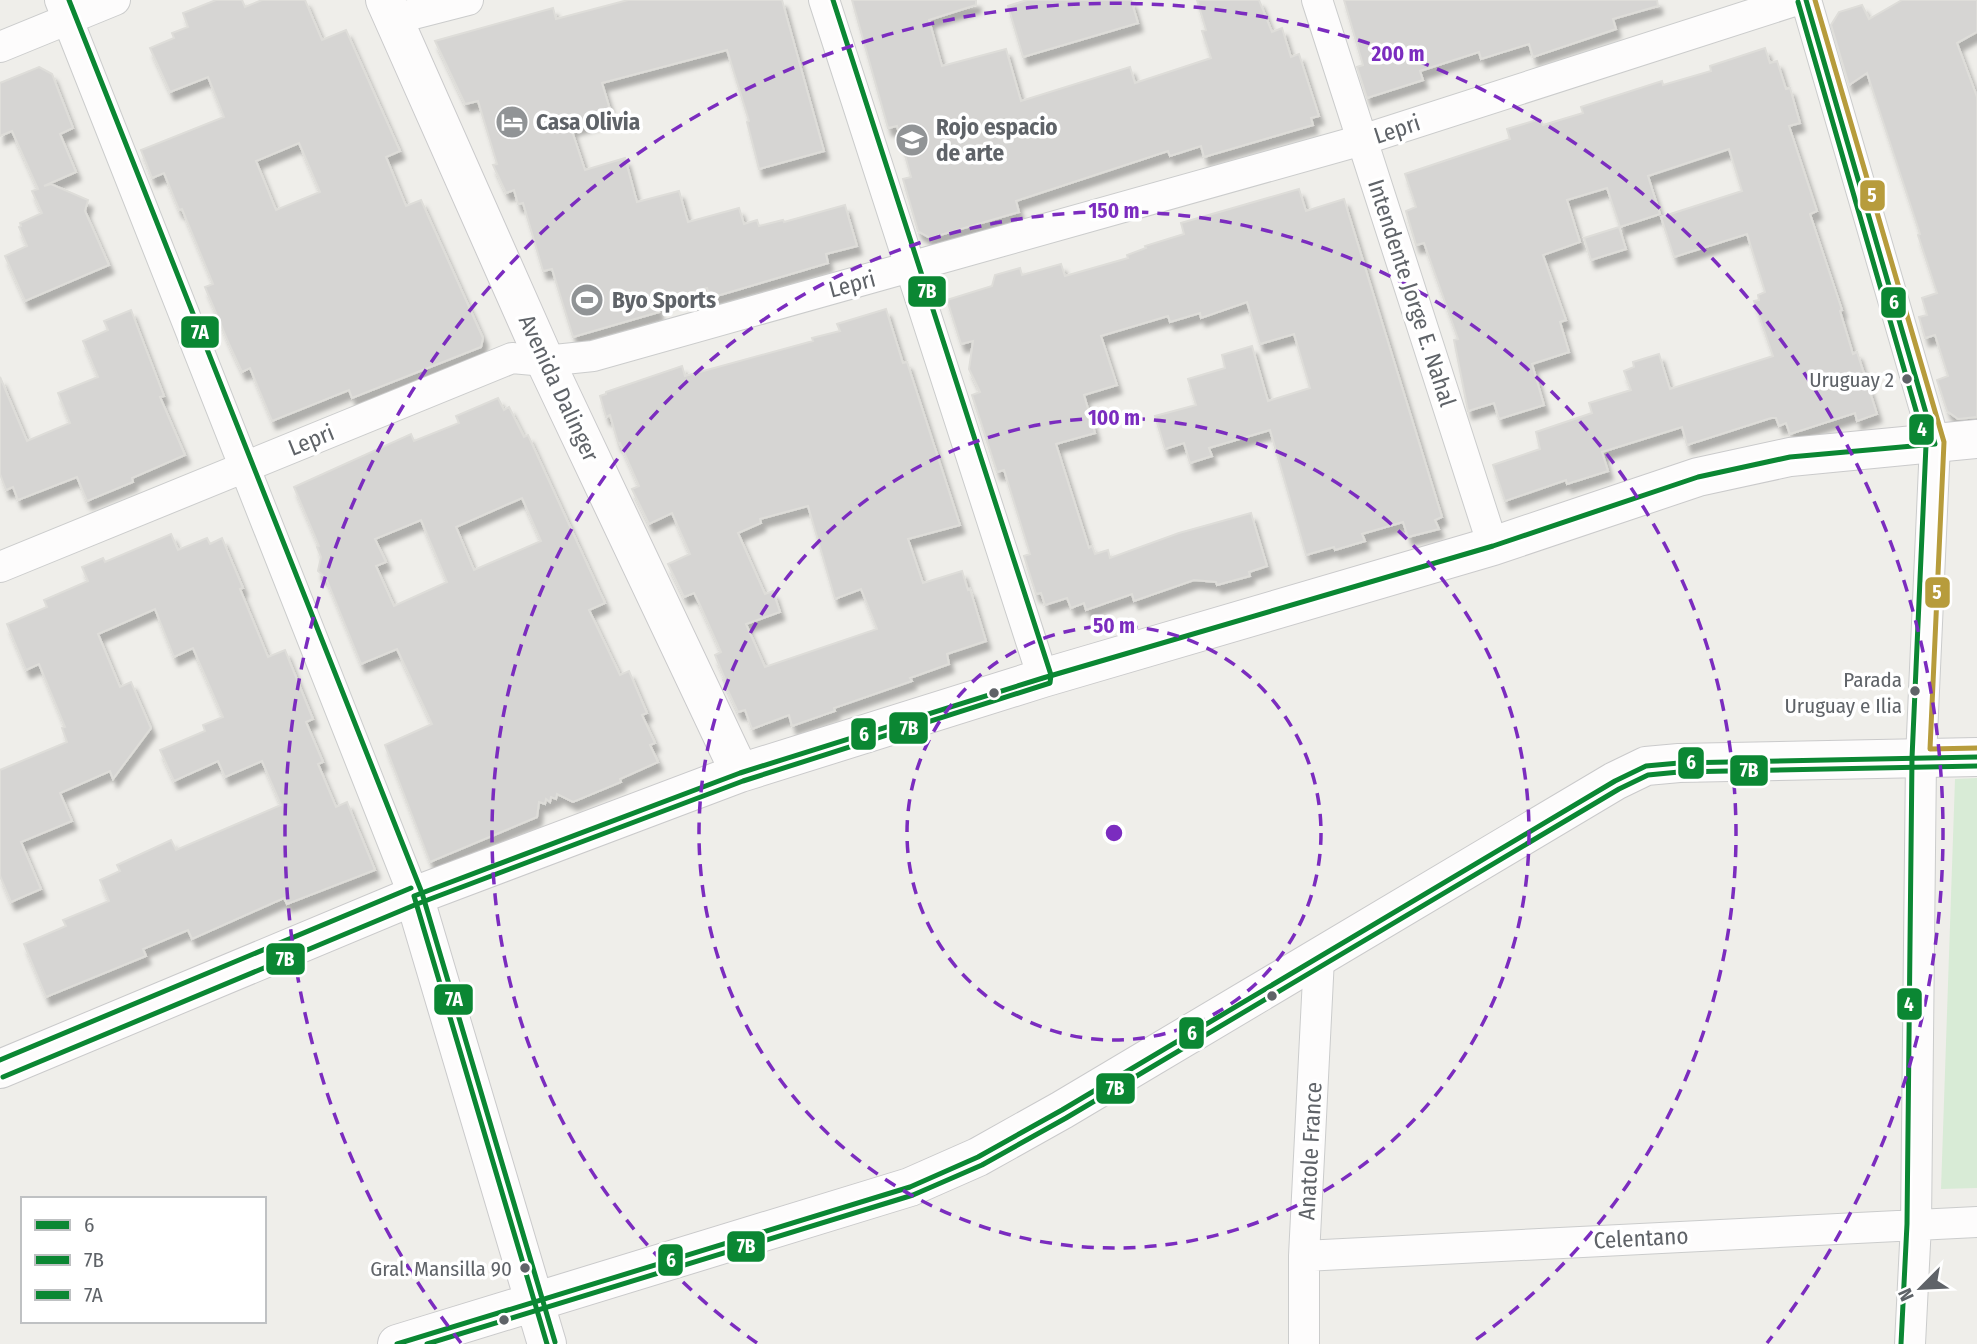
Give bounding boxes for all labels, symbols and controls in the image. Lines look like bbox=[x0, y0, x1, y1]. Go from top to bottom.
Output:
text: 200 m bbox=[1370, 41, 1425, 67]
hotel icon: Casa Olivia bbox=[493, 103, 531, 141]
place label: Casa Olivia bbox=[536, 108, 640, 136]
street label: Lepri bbox=[1370, 108, 1424, 150]
place label: Rojo espacio de arte bbox=[936, 113, 1058, 167]
school or university icon: Rojo espacio de arte bbox=[893, 121, 931, 159]
street label: Intendente Jorge E. Nahal bbox=[1362, 176, 1462, 410]
line badge: 5 bbox=[1859, 179, 1886, 212]
text: 5 bbox=[1867, 184, 1877, 207]
text: 150 m bbox=[1088, 198, 1140, 224]
street label: Lepri bbox=[826, 264, 878, 304]
line badge: 7B bbox=[907, 275, 947, 308]
text: 7B bbox=[918, 280, 937, 303]
sports icon: Byo Sports bbox=[568, 281, 606, 319]
place label: Byo Sports bbox=[612, 286, 716, 314]
line badge: 6 bbox=[1880, 286, 1907, 319]
text: 6 bbox=[1889, 291, 1899, 314]
street label: Avenida Dalinger bbox=[513, 310, 605, 466]
line badge: 7A bbox=[180, 315, 220, 349]
text: 7A bbox=[191, 321, 210, 344]
place label: Uruguay 2 bbox=[1809, 367, 1894, 393]
marker: Uruguay 2 bbox=[1900, 372, 1914, 386]
text: 100 m bbox=[1088, 405, 1140, 431]
line badge: 4 bbox=[1908, 413, 1935, 446]
street label: Lepri bbox=[284, 418, 338, 462]
text: 4 bbox=[1917, 418, 1927, 441]
line badge: 5 bbox=[1924, 576, 1951, 609]
text: 5 bbox=[1932, 581, 1942, 604]
text: 50 m bbox=[1093, 613, 1135, 639]
place label: Parada Uruguay e Ilia bbox=[1784, 667, 1902, 719]
marker: Parada Uruguay e Ilia bbox=[1908, 684, 1922, 698]
unlabelled marker bbox=[987, 686, 1001, 700]
line badge: 7B bbox=[888, 711, 929, 745]
line badge: 6 bbox=[850, 717, 877, 751]
text: 7B bbox=[900, 717, 919, 740]
text: 6 bbox=[859, 723, 869, 746]
line badge: 6 bbox=[1677, 746, 1705, 780]
text: 6 bbox=[1686, 751, 1696, 774]
line badge: 7B bbox=[1729, 754, 1769, 787]
text: 7B bbox=[1740, 759, 1759, 782]
centre of rings bbox=[1102, 821, 1126, 845]
line badge: 7B bbox=[265, 942, 306, 976]
text: 7B bbox=[276, 948, 295, 971]
line badge: 7A bbox=[433, 983, 474, 1016]
line badge: 4 bbox=[1896, 987, 1923, 1021]
text: 7A bbox=[445, 988, 464, 1011]
unlabelled marker bbox=[1265, 989, 1279, 1003]
text: 4 bbox=[1904, 993, 1914, 1016]
line badge: 6 bbox=[1178, 1016, 1205, 1050]
text: 6 bbox=[1187, 1022, 1197, 1045]
line badge: 7B bbox=[1095, 1072, 1136, 1105]
text: 7B bbox=[1106, 1077, 1125, 1100]
street label: Anatole France bbox=[1292, 1081, 1328, 1221]
legend bbox=[21, 1197, 266, 1323]
text: 6 bbox=[84, 1212, 94, 1238]
street label: Celentano bbox=[1593, 1222, 1689, 1254]
line badge: 7B bbox=[726, 1230, 766, 1263]
text: 7B bbox=[737, 1235, 756, 1258]
line badge: 6 bbox=[657, 1243, 684, 1277]
text: 7B bbox=[84, 1247, 104, 1273]
text: 6 bbox=[666, 1249, 676, 1272]
north arrow bbox=[1886, 1253, 1956, 1323]
place label: Gral. Mansilla 90 bbox=[370, 1256, 512, 1282]
marker: Gral. Mansilla 90 bbox=[518, 1261, 532, 1275]
text: 7A bbox=[84, 1282, 103, 1308]
text: N bbox=[1893, 1285, 1919, 1305]
unlabelled marker bbox=[497, 1313, 511, 1327]

